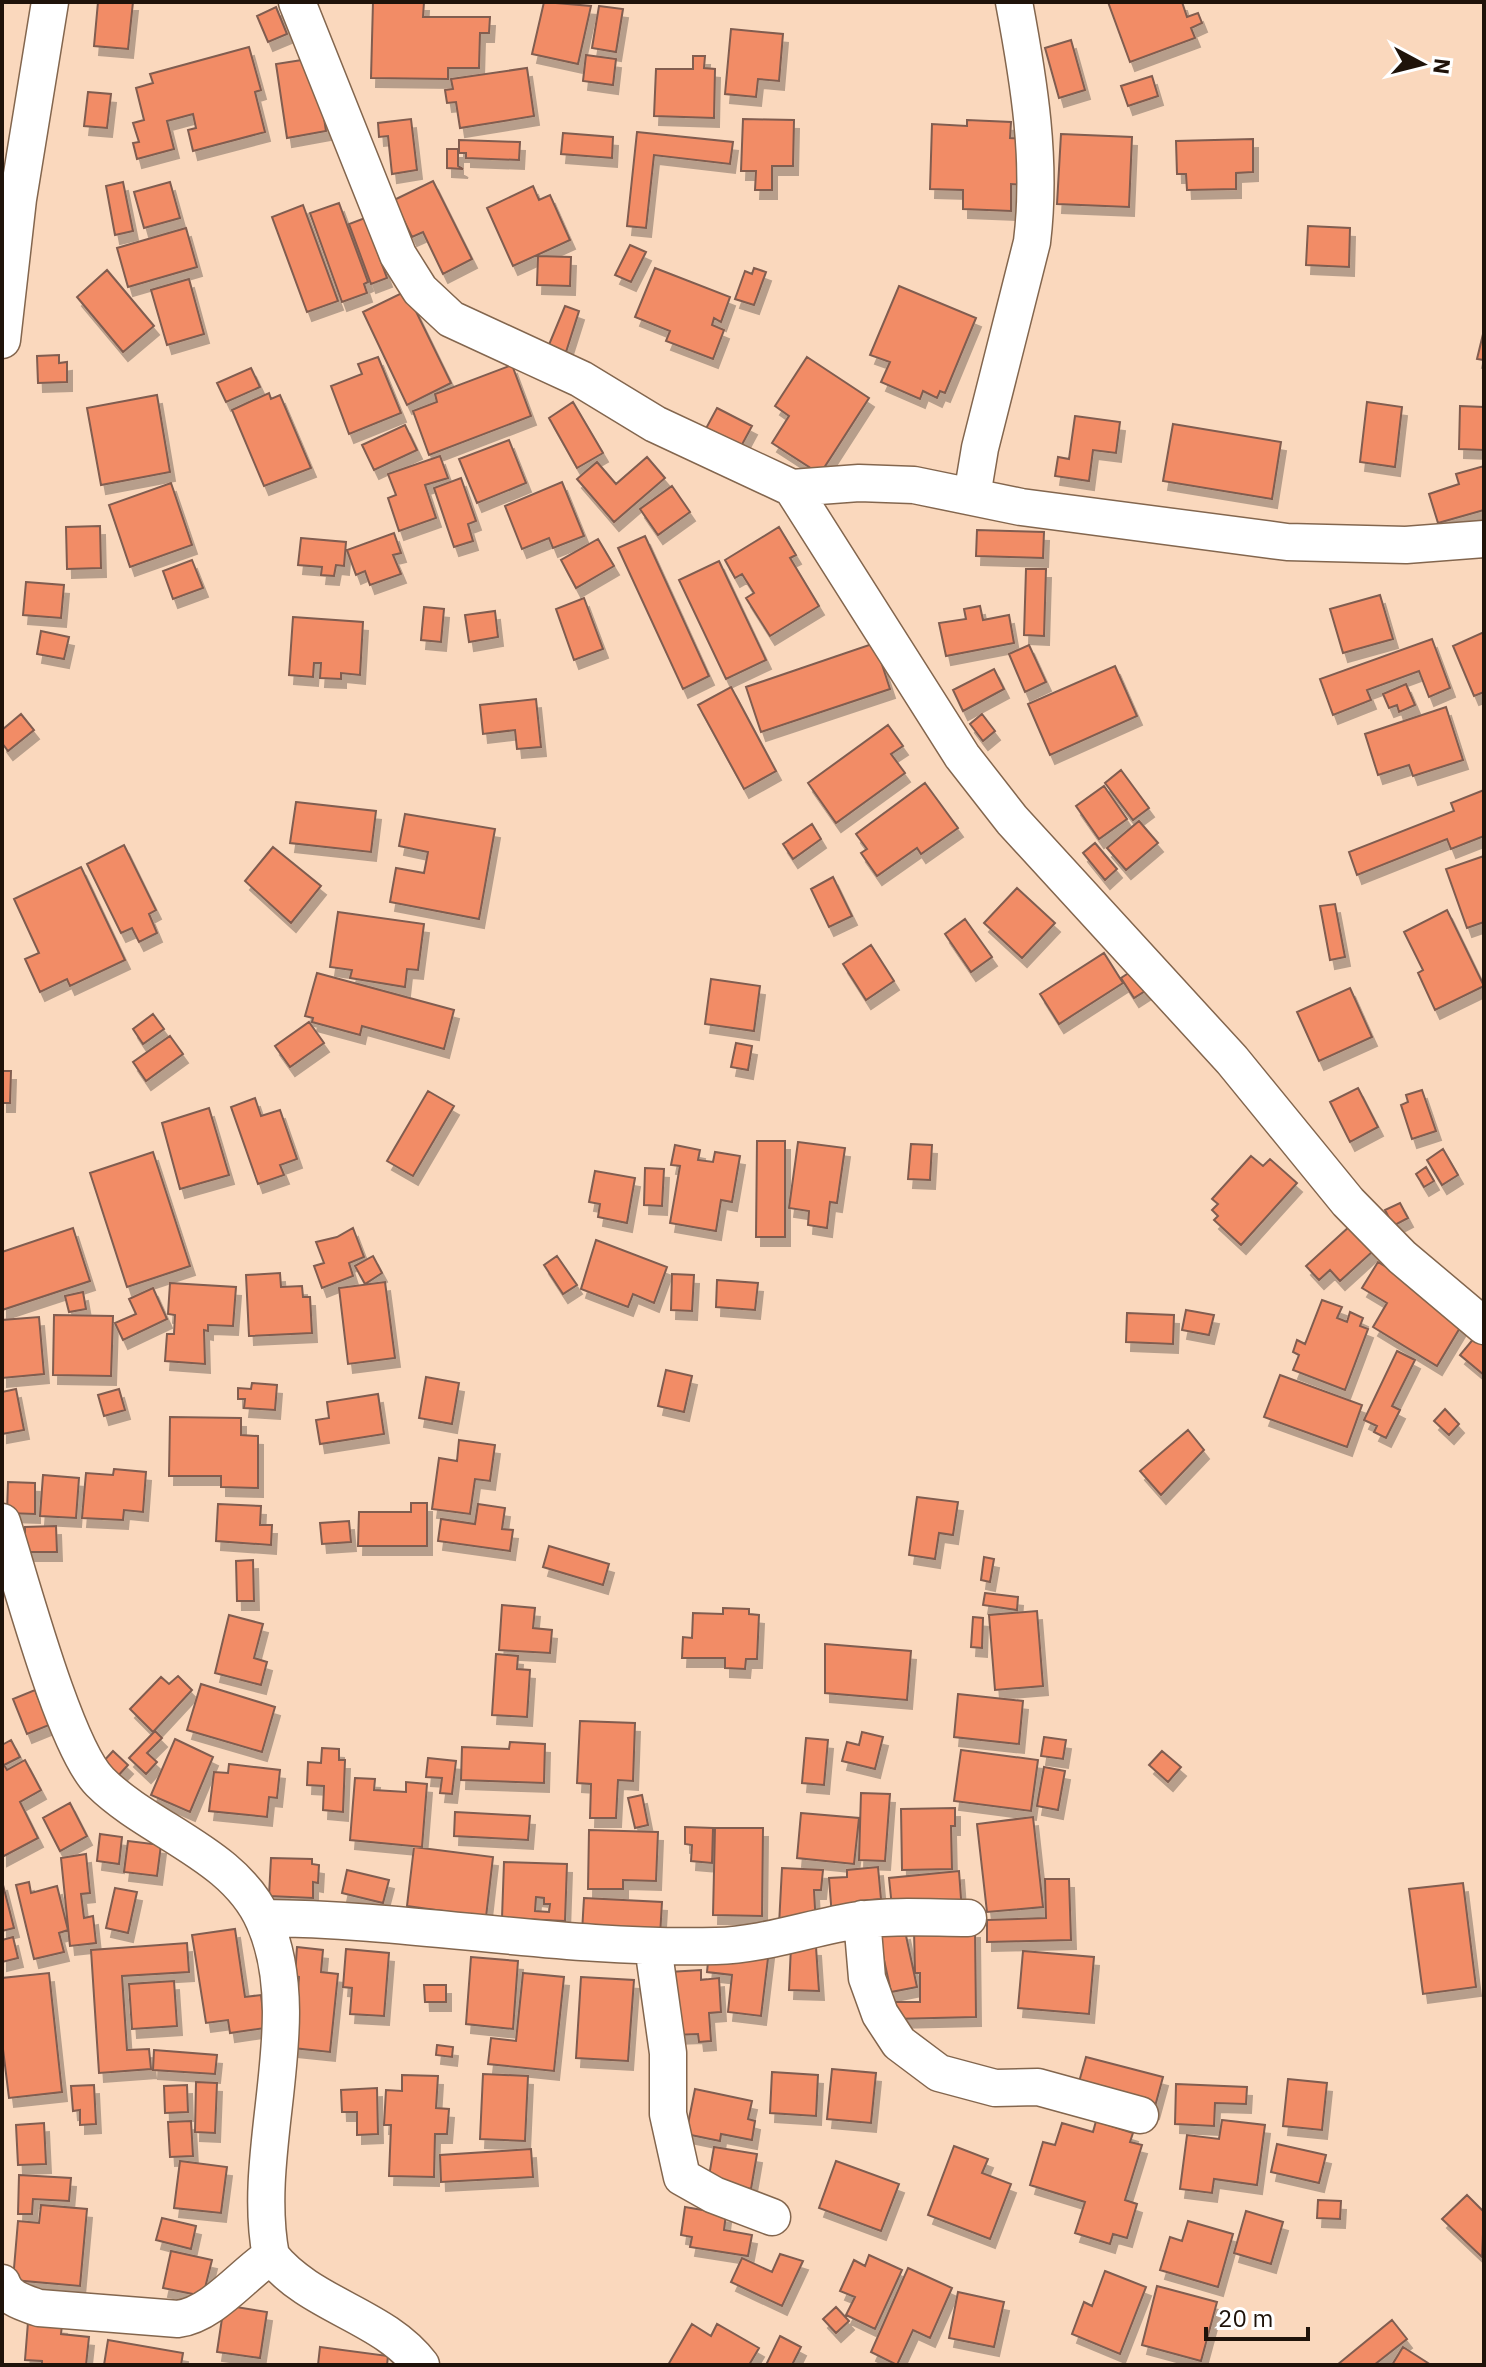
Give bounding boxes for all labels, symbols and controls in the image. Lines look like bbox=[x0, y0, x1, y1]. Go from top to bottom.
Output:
north arrow bbox=[1382, 24, 1462, 104]
text: N bbox=[1427, 57, 1458, 76]
scale bar bbox=[1206, 2291, 1308, 2341]
text: 20 m bbox=[1218, 2302, 1273, 2334]

